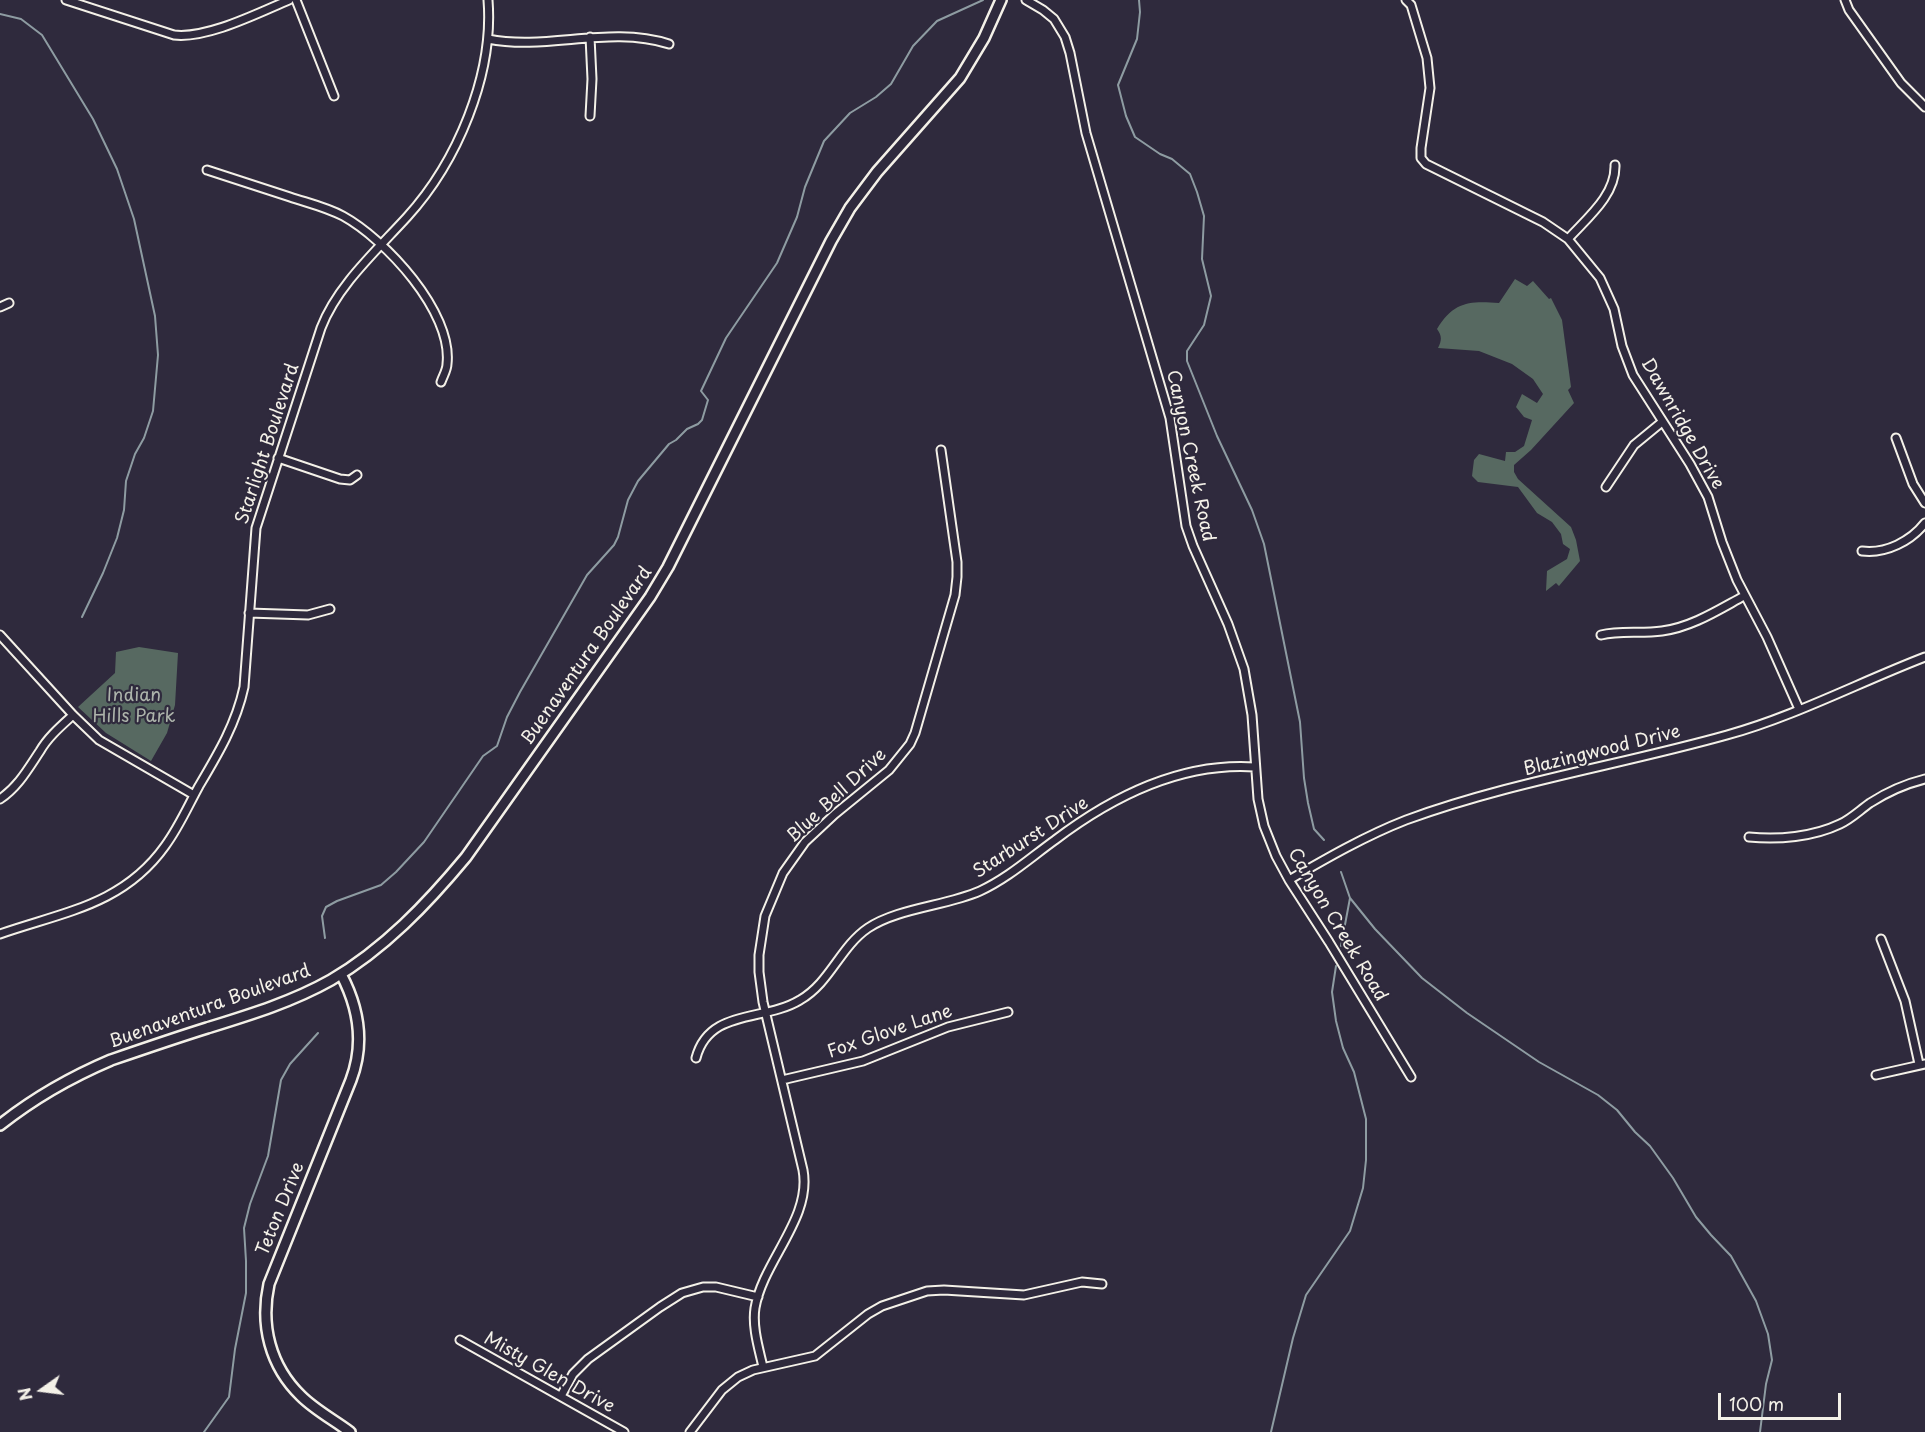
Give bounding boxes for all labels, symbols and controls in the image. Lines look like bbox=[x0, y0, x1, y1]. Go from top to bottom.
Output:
street label: Dawnridge Drive bbox=[1636, 355, 1728, 493]
street label: Starlight Boulevard bbox=[232, 361, 304, 527]
street label: Canyon Creek Road bbox=[1161, 368, 1219, 544]
street label: Buenaventura Boulevard bbox=[517, 563, 657, 749]
park label: Indian Hills Park bbox=[92, 685, 176, 728]
street label: Blazingwood Drive bbox=[1521, 721, 1683, 781]
street label: Blue Bell Drive bbox=[783, 744, 891, 848]
street label: Starburst Drive bbox=[969, 793, 1093, 883]
street label: Canyon Creek Road bbox=[1283, 844, 1391, 1006]
street label: Buenaventura Boulevard bbox=[106, 960, 314, 1054]
street label: Fox Glove Lane bbox=[825, 1001, 955, 1063]
street label: Teton Drive bbox=[253, 1159, 309, 1259]
street label: Misty Glen Drive bbox=[480, 1328, 618, 1418]
north arrow bbox=[12, 1360, 72, 1420]
scale bar bbox=[1721, 1381, 1844, 1419]
text: N bbox=[11, 1385, 38, 1403]
text: 100 m bbox=[1729, 1390, 1784, 1417]

